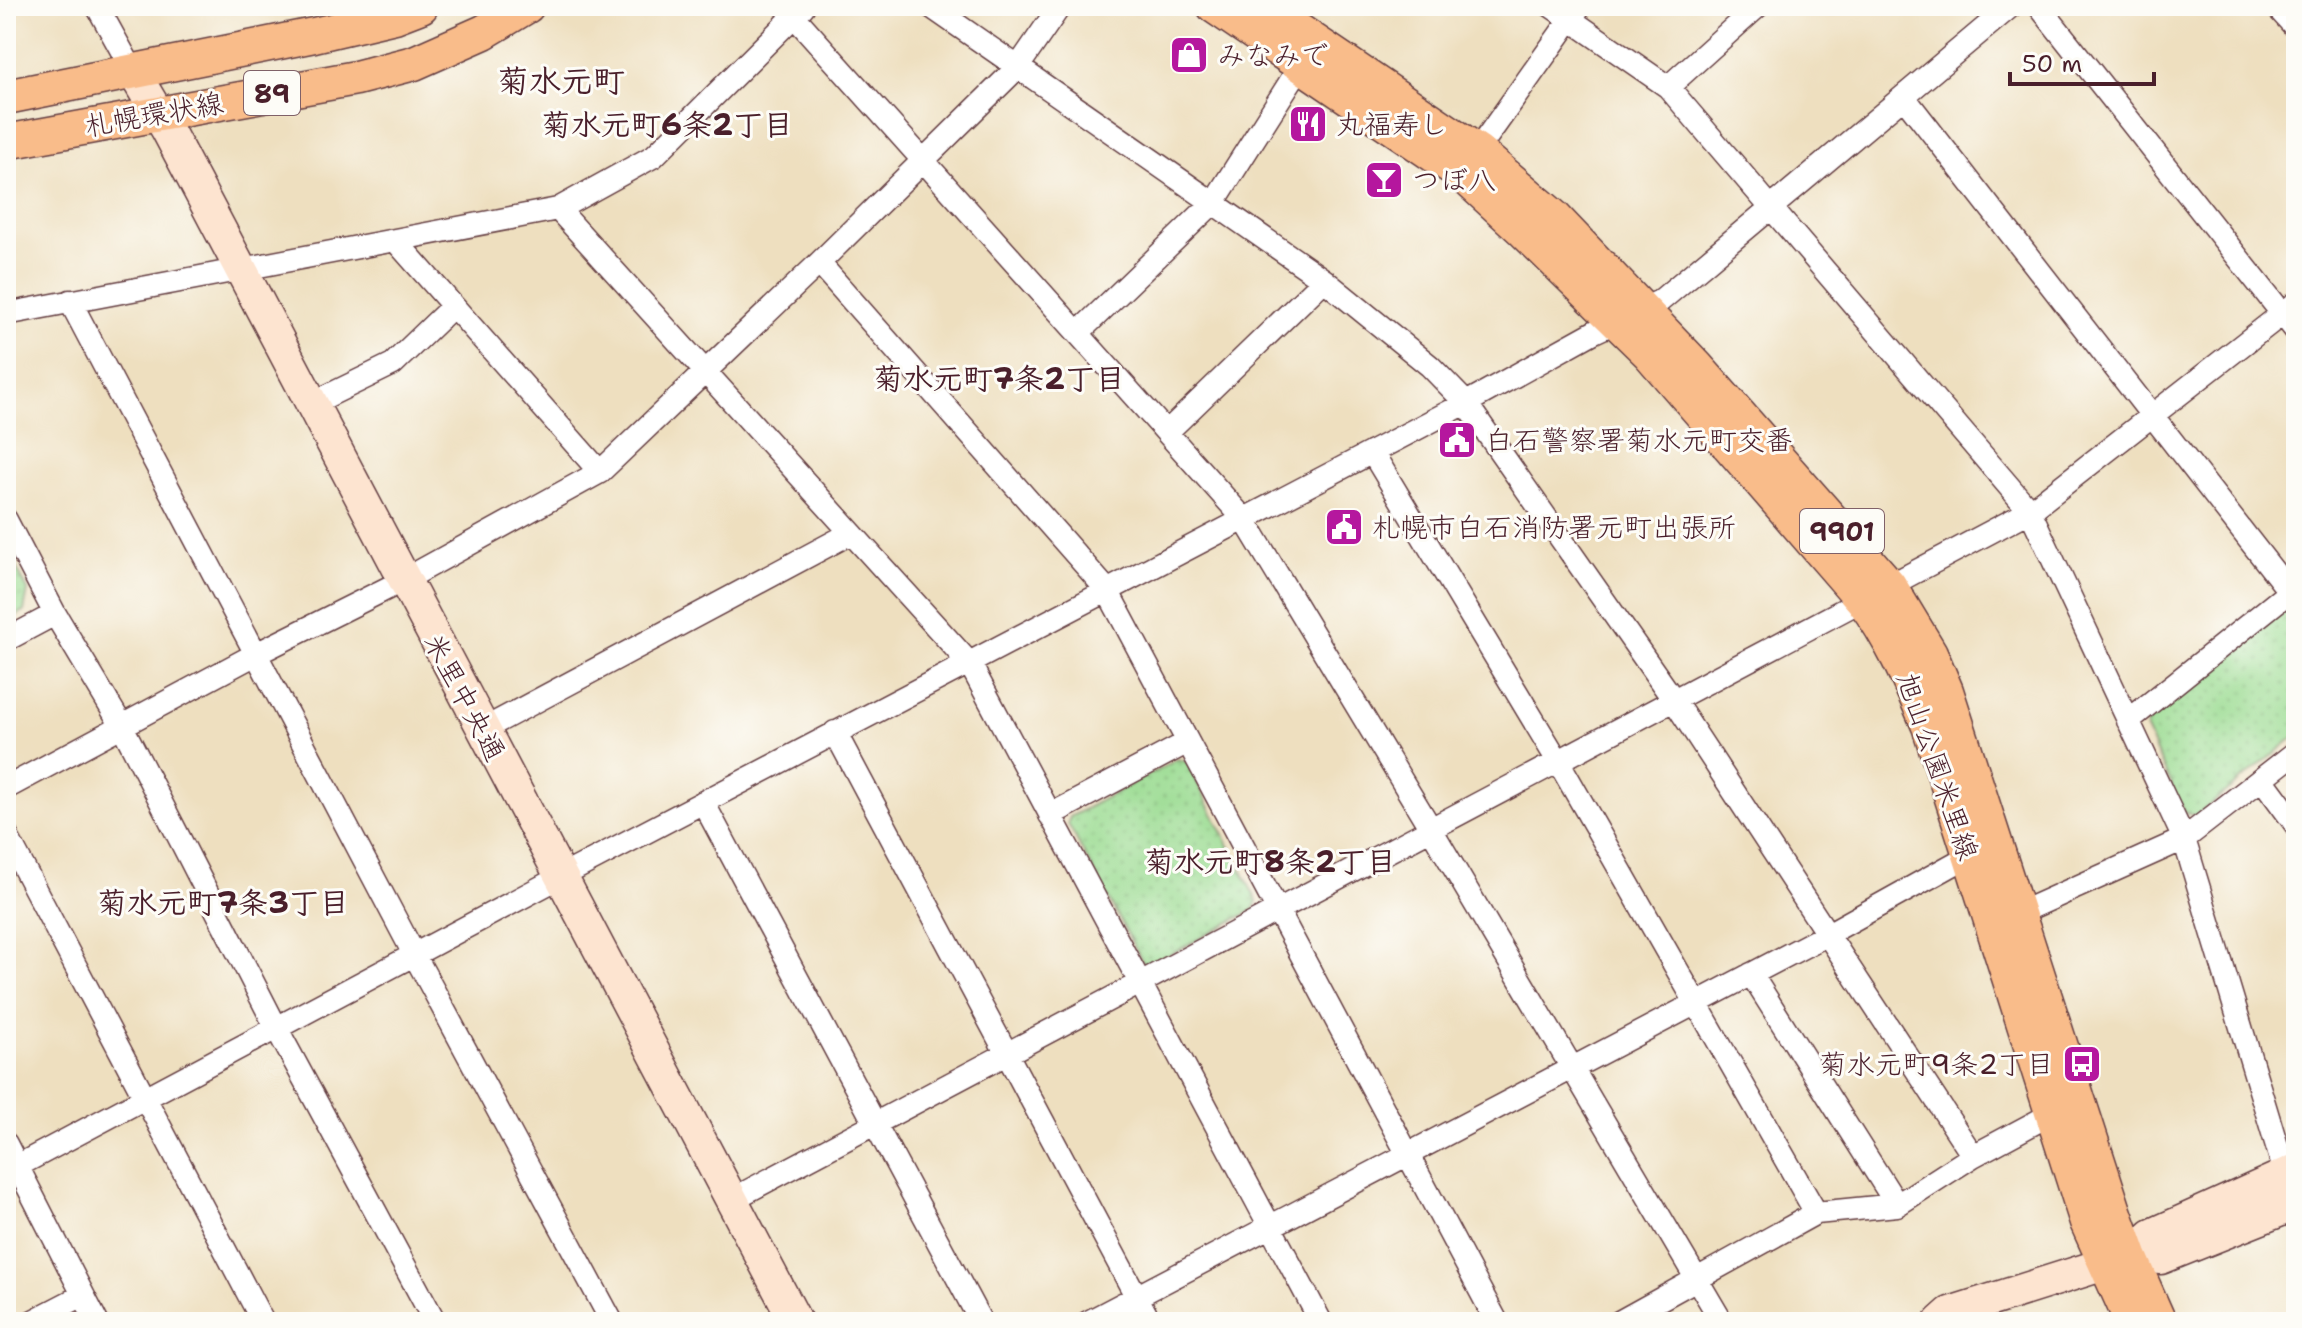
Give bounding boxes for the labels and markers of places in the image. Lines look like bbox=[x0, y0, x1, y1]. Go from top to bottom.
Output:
shop icon: みなみで bbox=[1168, 34, 1210, 76]
place label: みなみで bbox=[1217, 36, 1328, 74]
restaurant icon: 丸福寿し bbox=[1287, 103, 1329, 145]
place label: 丸福寿し bbox=[1336, 105, 1448, 143]
bar icon: つぼ八 bbox=[1363, 159, 1405, 201]
place label: つぼ八 bbox=[1412, 161, 1496, 199]
public building icon: 白石警察署菊水元町交番 bbox=[1436, 419, 1478, 461]
place label: 白石警察署菊水元町交番 bbox=[1485, 421, 1793, 459]
public building icon: 札幌市白石消防署元町出張所 bbox=[1323, 506, 1365, 548]
place label: 札幌市白石消防署元町出張所 bbox=[1372, 508, 1736, 546]
bus stop icon: 菊水元町9条2丁目 bbox=[2061, 1043, 2103, 1085]
place label: 菊水元町9条2丁目 bbox=[1819, 1045, 2054, 1083]

